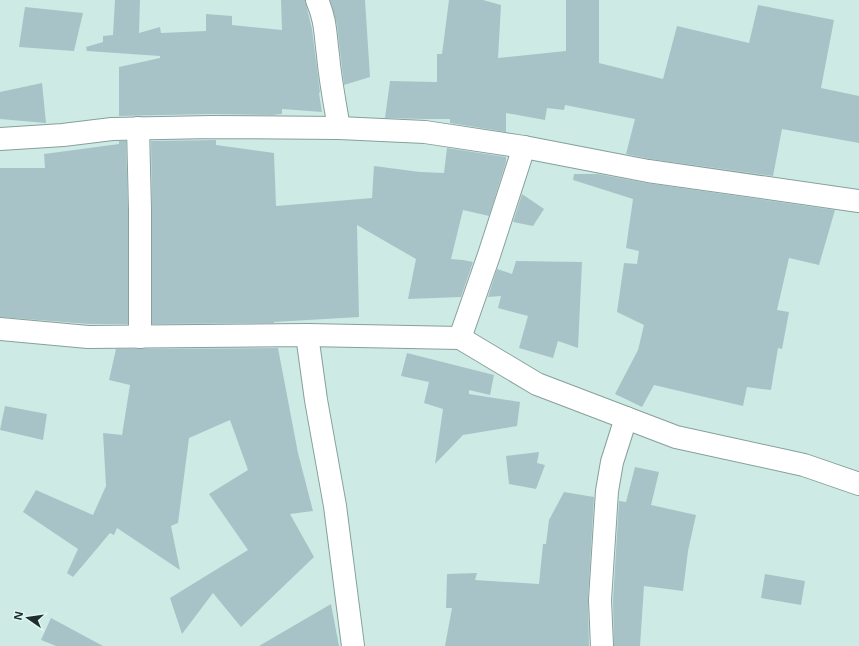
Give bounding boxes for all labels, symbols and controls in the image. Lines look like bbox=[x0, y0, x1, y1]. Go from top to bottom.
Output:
north arrow bbox=[8, 598, 48, 638]
text: N bbox=[9, 610, 26, 622]

